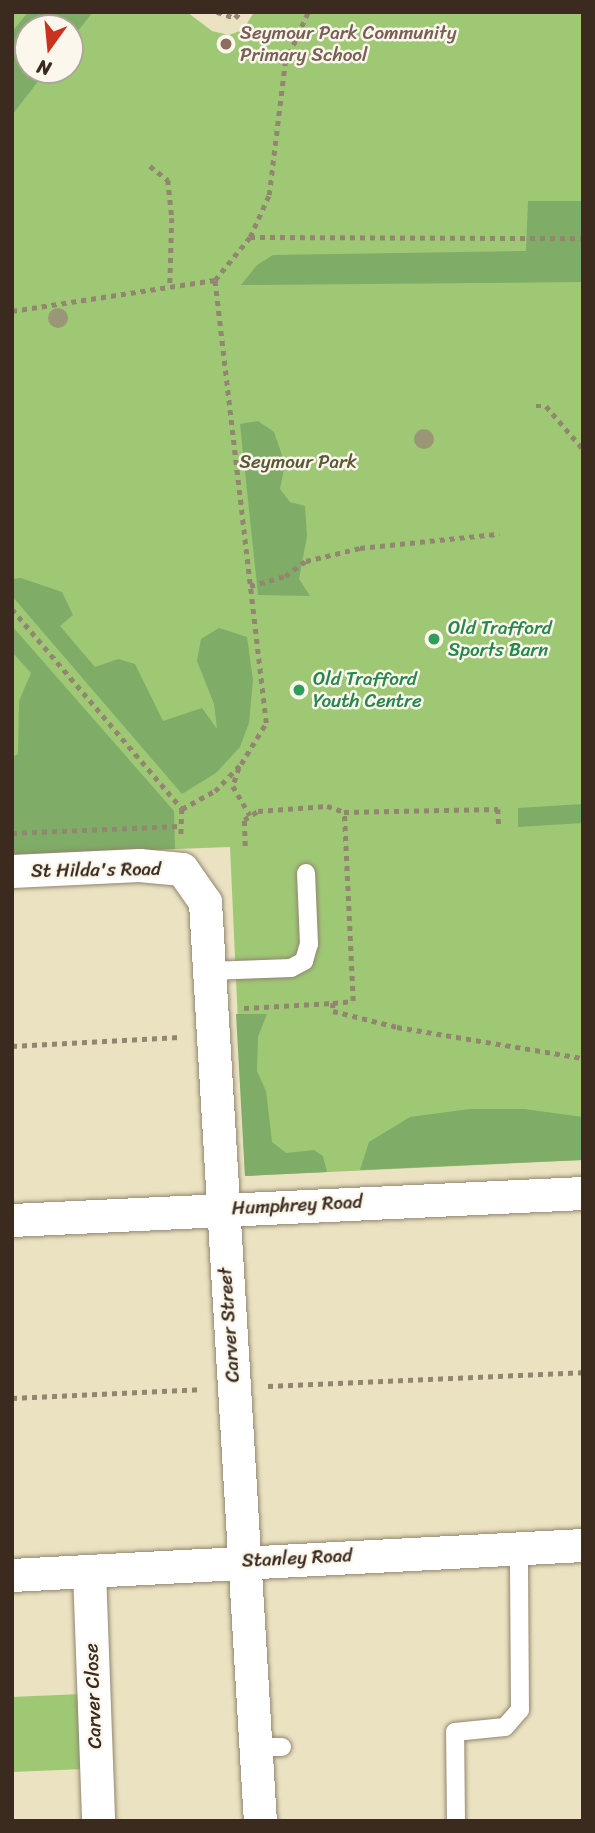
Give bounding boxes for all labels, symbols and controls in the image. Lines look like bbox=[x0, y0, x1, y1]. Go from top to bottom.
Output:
north arrow bbox=[14, 14, 84, 84]
place label: Seymour Park Community Primary School bbox=[240, 22, 457, 66]
marker: Seymour Park Community Primary School bbox=[218, 36, 234, 52]
text: N bbox=[33, 50, 55, 85]
park label: Seymour Park bbox=[239, 451, 357, 473]
place label: Old Trafford Sports Barn bbox=[448, 617, 551, 661]
marker: Old Trafford Sports Barn bbox=[426, 631, 442, 647]
place label: Old Trafford Youth Centre bbox=[313, 668, 422, 712]
marker: Old Trafford Youth Centre bbox=[291, 682, 307, 698]
street label: St Hilda's Road bbox=[31, 857, 161, 883]
street label: Humphrey Road bbox=[231, 1190, 363, 1220]
street label: Carver Street bbox=[214, 1266, 244, 1384]
street label: Stanley Road bbox=[241, 1544, 353, 1572]
street label: Carver Close bbox=[80, 1643, 106, 1749]

